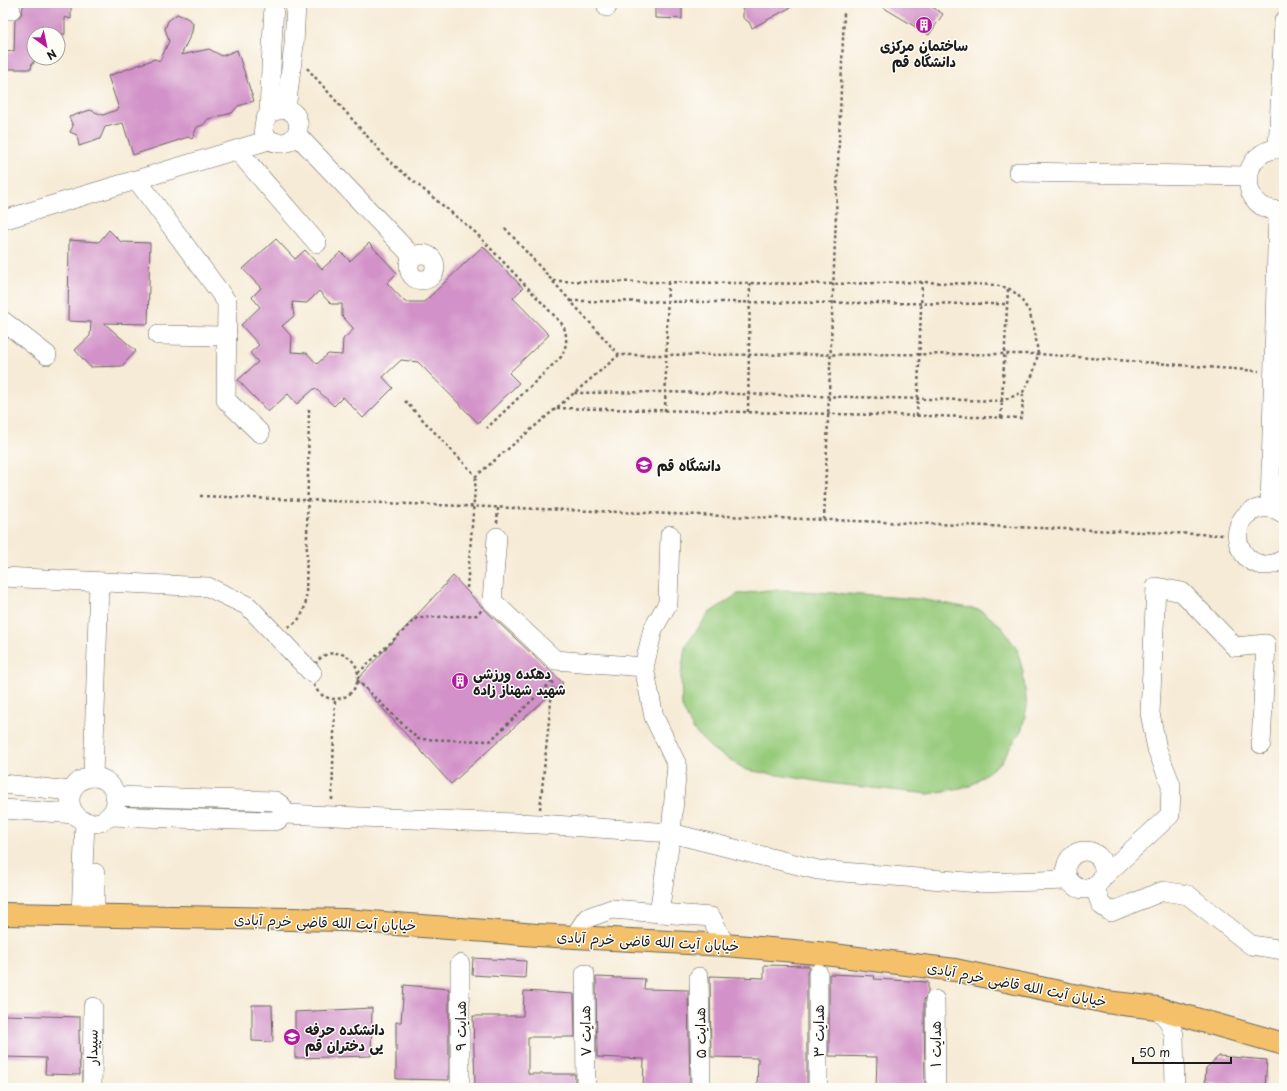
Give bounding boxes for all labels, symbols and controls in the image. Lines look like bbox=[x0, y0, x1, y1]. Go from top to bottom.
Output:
building icon: ساختمان مرکزی دانشگاه قم bbox=[914, 15, 934, 35]
north arrow bbox=[26, 26, 66, 66]
place label: ساختمان مرکزی دانشگاه قم bbox=[880, 35, 968, 73]
text: N bbox=[43, 45, 60, 64]
school or university icon: دانشگاه قم bbox=[634, 455, 654, 475]
place label: دانشگاه قم bbox=[657, 455, 721, 477]
place label: دهکده ورزشی شهید شهناز زاده bbox=[473, 663, 566, 700]
building icon: دهکده ورزشی شهید شهناز زاده bbox=[450, 671, 470, 691]
street label: خیابان آیت الله قاضی خرم آبادی bbox=[233, 908, 417, 938]
street label: خیابان آیت الله قاضی خرم آبادی bbox=[556, 926, 740, 958]
street label: خیابان آیت الله قاضی خرم آبادی bbox=[925, 956, 1109, 1014]
street label: هدایت ۹ bbox=[450, 1001, 471, 1051]
street label: هدایت ۷ bbox=[574, 1005, 596, 1057]
street label: هدایت ۳ bbox=[808, 1005, 829, 1057]
street label: هدایت ۵ bbox=[689, 1007, 711, 1059]
place label: دانشکده حرفه یی دختران قم bbox=[305, 1019, 385, 1057]
street label: هدایت ۱ bbox=[925, 1021, 946, 1067]
school or university icon: دانشکده حرفه یی دختران قم bbox=[282, 1027, 302, 1047]
street label: سپیدار bbox=[81, 1029, 103, 1066]
scale bar bbox=[1133, 1039, 1231, 1065]
text: 50 m bbox=[1139, 1043, 1170, 1061]

